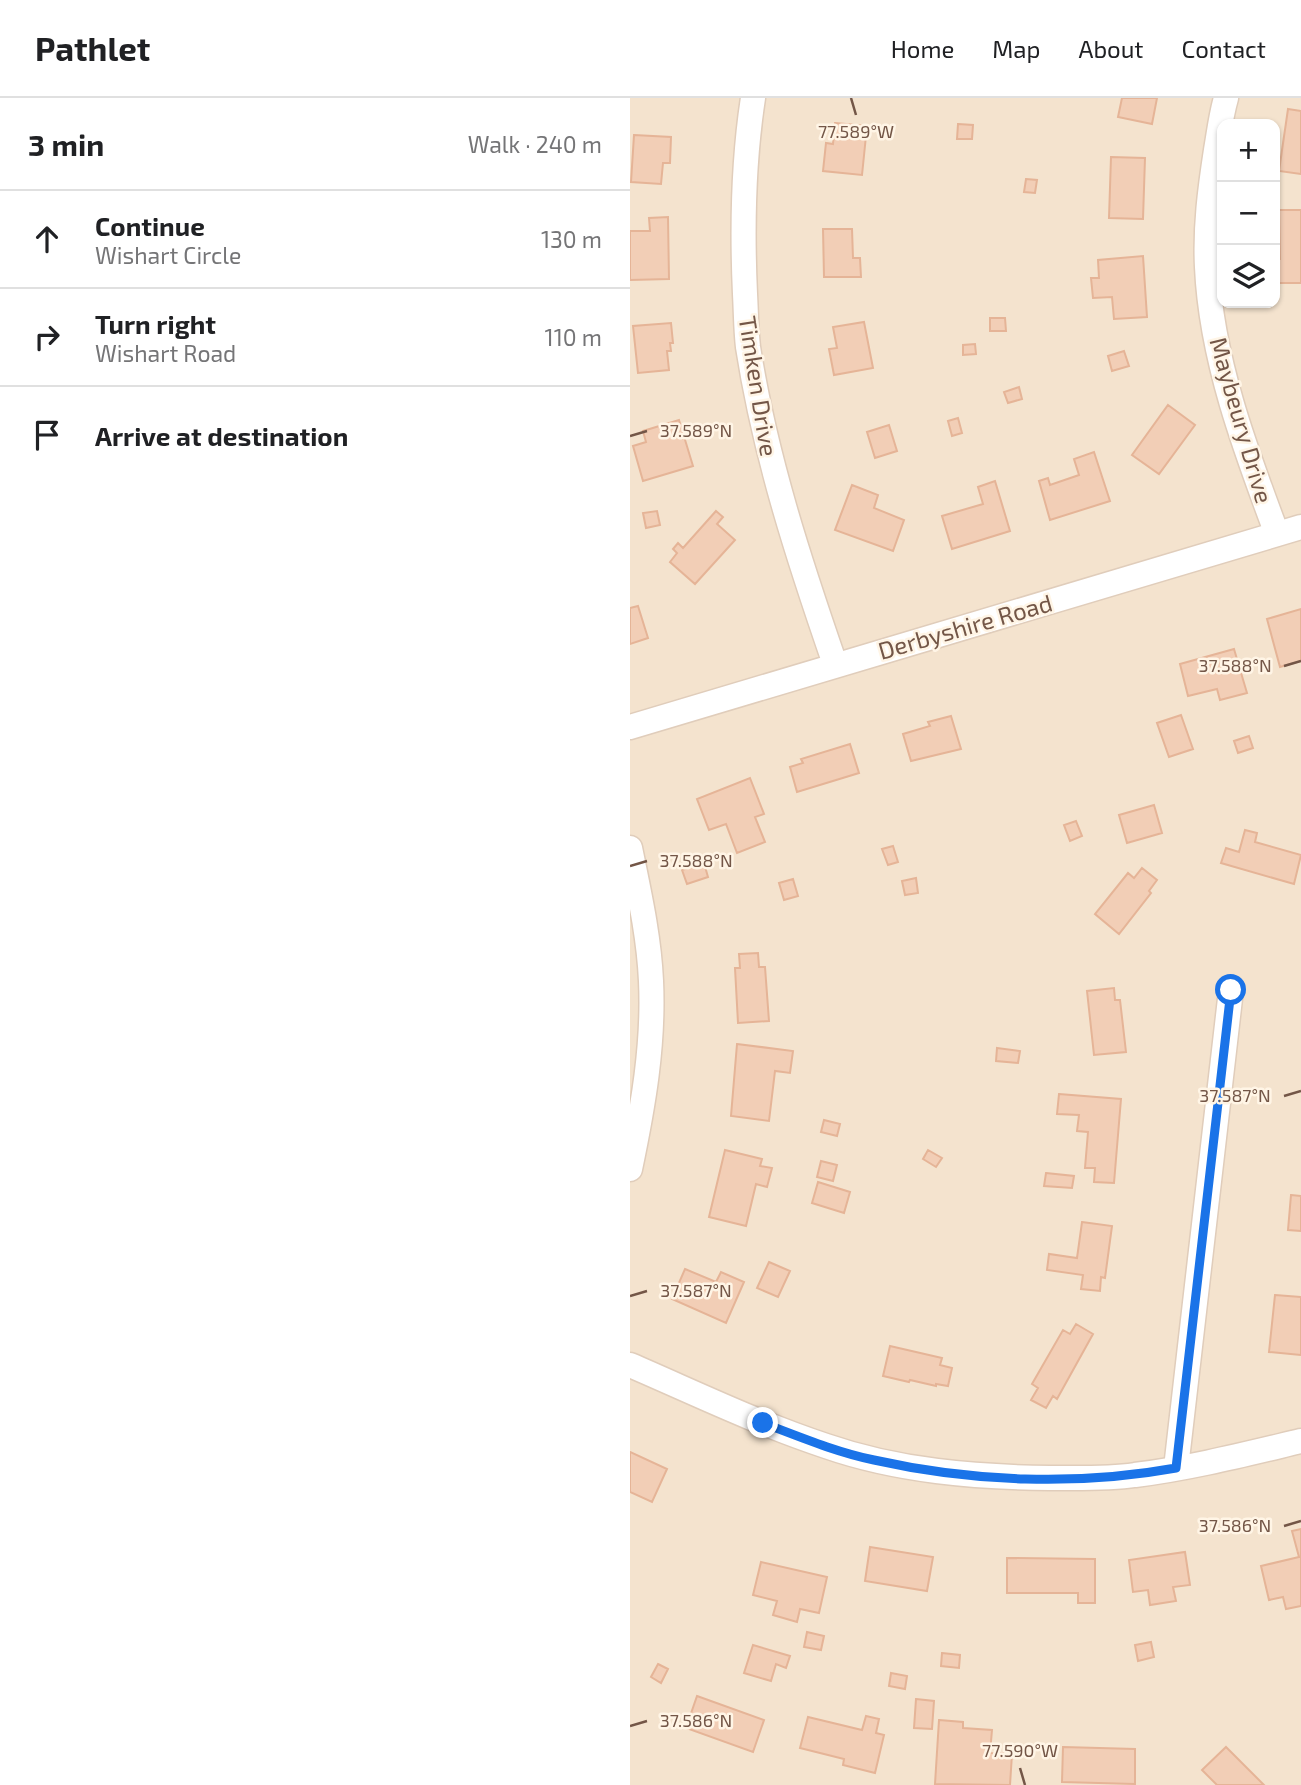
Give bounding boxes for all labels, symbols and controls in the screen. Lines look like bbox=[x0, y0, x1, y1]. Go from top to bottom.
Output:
text: Pathlet bbox=[35, 28, 150, 68]
text: Home bbox=[891, 34, 954, 63]
text: Map bbox=[992, 34, 1040, 63]
text: About bbox=[1078, 34, 1144, 63]
text: Contact bbox=[1182, 34, 1266, 63]
map controls bbox=[1217, 119, 1280, 308]
button: + bbox=[1217, 119, 1280, 182]
text: 77.589°W bbox=[818, 120, 894, 142]
text: 3 min bbox=[28, 126, 104, 162]
text: Walk · 240 m bbox=[468, 130, 602, 158]
button: − bbox=[1217, 182, 1280, 245]
text: Continue bbox=[95, 210, 205, 241]
icon: ahead bbox=[28, 220, 66, 258]
text: 130 m bbox=[541, 225, 602, 253]
text: Wishart Circle bbox=[95, 241, 241, 269]
button: layers bbox=[1217, 245, 1280, 308]
text: Turn right bbox=[95, 308, 216, 339]
street label: Timken Drive bbox=[734, 314, 784, 458]
icon: right bbox=[28, 318, 66, 356]
text: 110 m bbox=[545, 323, 602, 351]
street label: Maybeury Drive bbox=[1204, 334, 1280, 506]
text: Wishart Road bbox=[95, 339, 236, 367]
icon: arrive bbox=[28, 416, 66, 454]
text: 37.589°N bbox=[660, 419, 732, 441]
text: Arrive at destination bbox=[95, 420, 348, 451]
street label: Derbyshire Road bbox=[875, 587, 1055, 665]
text: 37.588°N bbox=[1198, 654, 1272, 676]
text: 37.588°N bbox=[659, 849, 733, 871]
route start bbox=[1215, 974, 1246, 1005]
text: 37.587°N bbox=[1199, 1084, 1271, 1106]
text: 37.587°N bbox=[660, 1279, 732, 1301]
route end bbox=[747, 1407, 778, 1438]
text: 37.586°N bbox=[1199, 1514, 1271, 1536]
text: 37.586°N bbox=[660, 1709, 732, 1731]
text: 77.590°W bbox=[982, 1739, 1058, 1761]

